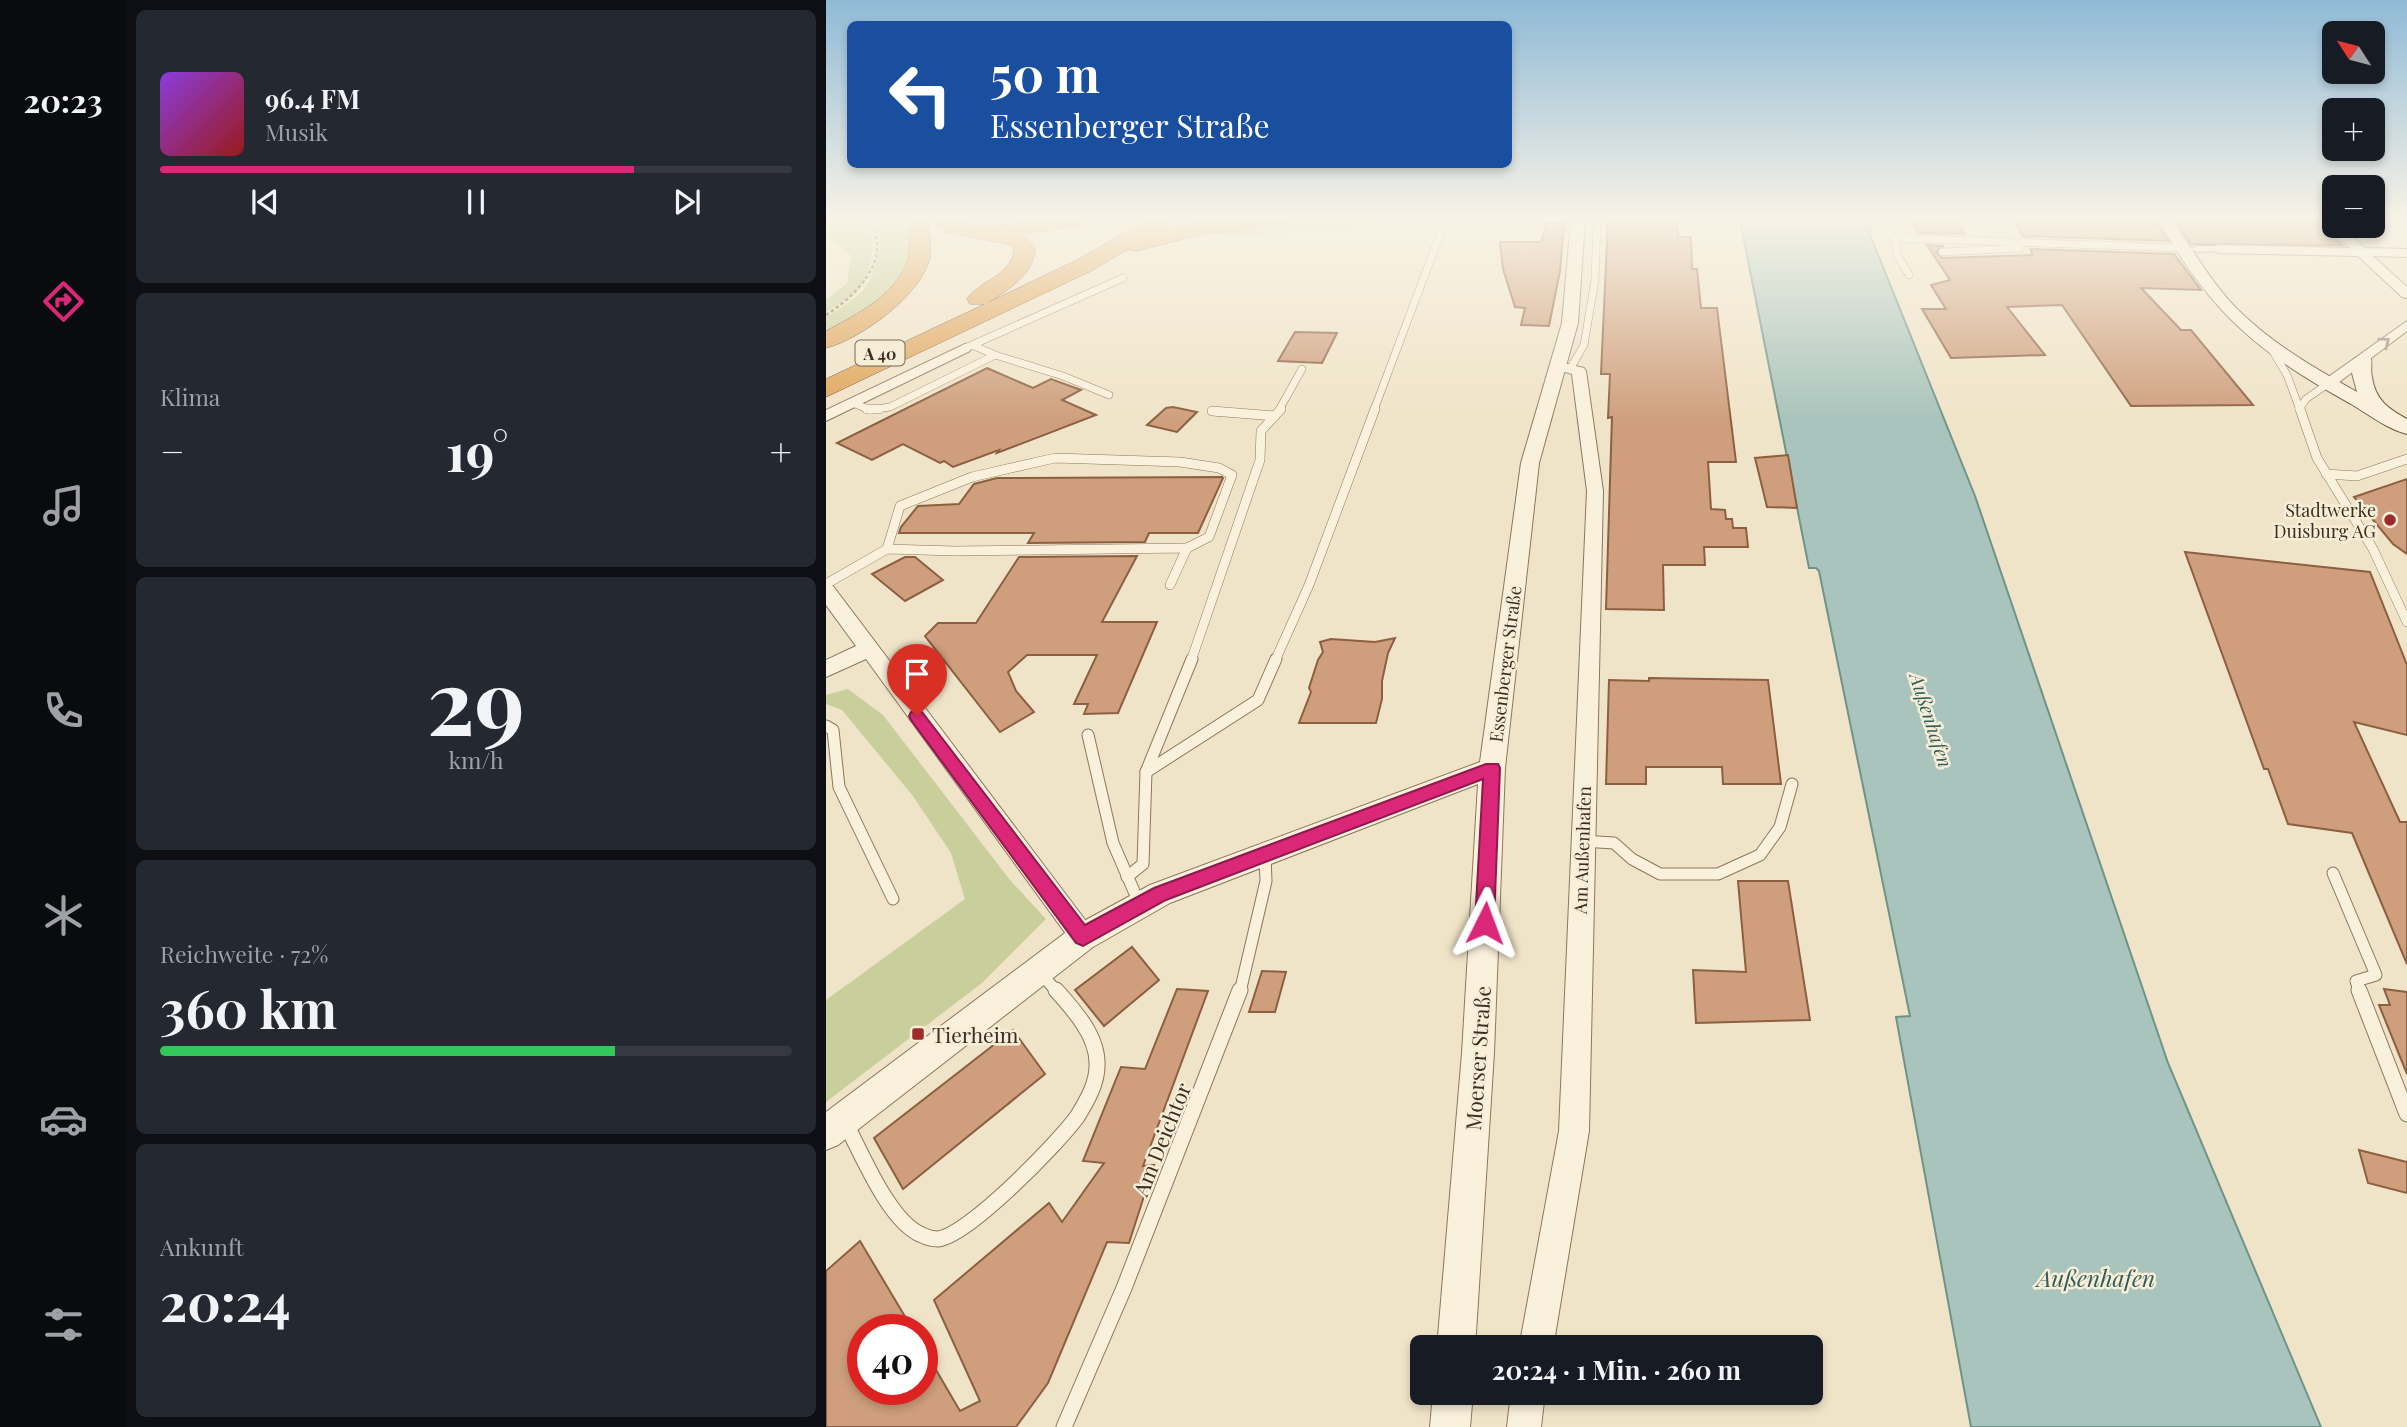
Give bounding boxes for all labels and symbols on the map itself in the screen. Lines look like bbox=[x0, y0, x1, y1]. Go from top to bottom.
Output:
north arrow bbox=[2322, 21, 2385, 84]
one-way arrow bbox=[2377, 338, 2390, 350]
road number: A 40 bbox=[856, 340, 904, 366]
place label: Stadtwerke Duisburg AG bbox=[2273, 498, 2376, 543]
marker: Stadtwerke Duisburg AG bbox=[2382, 512, 2398, 528]
street label: Essenberger Straße bbox=[1483, 584, 1527, 744]
pin bbox=[887, 644, 947, 716]
water label: Außenhafen bbox=[1904, 668, 1959, 770]
street label: Am Außenhafen bbox=[1568, 785, 1596, 915]
position arrow bbox=[1448, 886, 1522, 960]
street label: Moerser Straße bbox=[1458, 985, 1496, 1131]
place label: Tierheim bbox=[932, 1020, 1019, 1048]
marker: Tierheim bbox=[910, 1026, 926, 1042]
street label: Am Deichtor bbox=[1125, 1078, 1197, 1201]
water label: Außenhafen bbox=[2035, 1262, 2155, 1293]
speed limit sign: 40 bbox=[847, 1314, 938, 1405]

